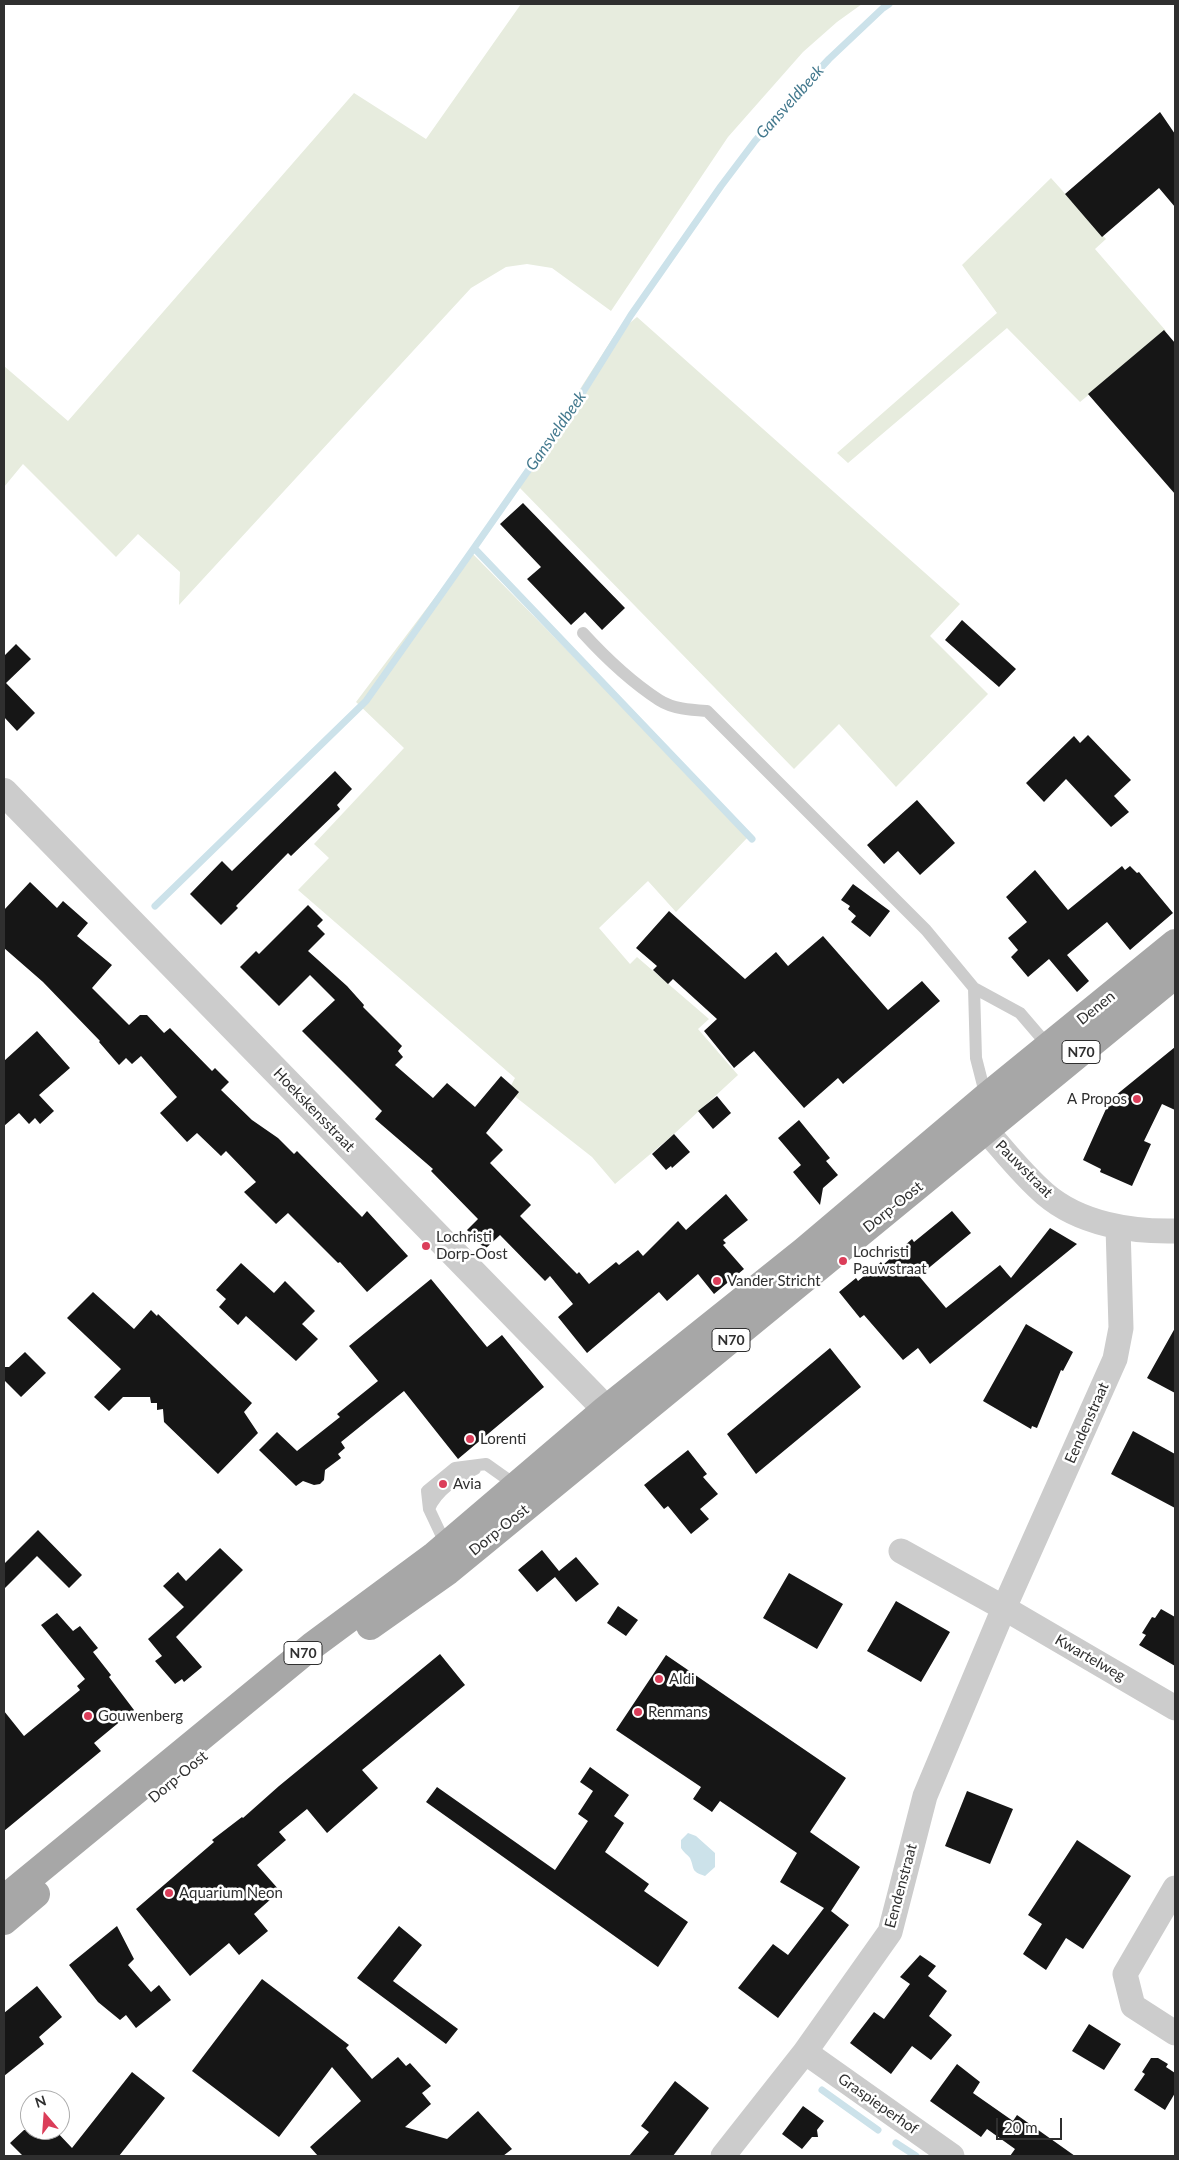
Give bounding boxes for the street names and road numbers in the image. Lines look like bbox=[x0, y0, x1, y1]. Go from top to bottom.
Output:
street label: Denen bbox=[1073, 987, 1119, 1029]
road number: N70 bbox=[1062, 1040, 1100, 1064]
street label: Hoekskensstraat bbox=[270, 1064, 358, 1156]
street label: Pauwstraat bbox=[992, 1137, 1056, 1201]
street label: Dorp-Oost bbox=[860, 1177, 926, 1237]
road number: N70 bbox=[712, 1328, 750, 1352]
street label: Eendenstraat bbox=[1061, 1380, 1113, 1466]
street label: Dorp-Oost bbox=[466, 1500, 532, 1560]
street label: Kwartelweg bbox=[1052, 1631, 1128, 1685]
road number: N70 bbox=[284, 1642, 322, 1665]
street label: Dorp-Oost bbox=[145, 1747, 211, 1807]
street label: Eendenstraat bbox=[881, 1842, 921, 1930]
street label: Graspieperhof bbox=[834, 2070, 922, 2138]

